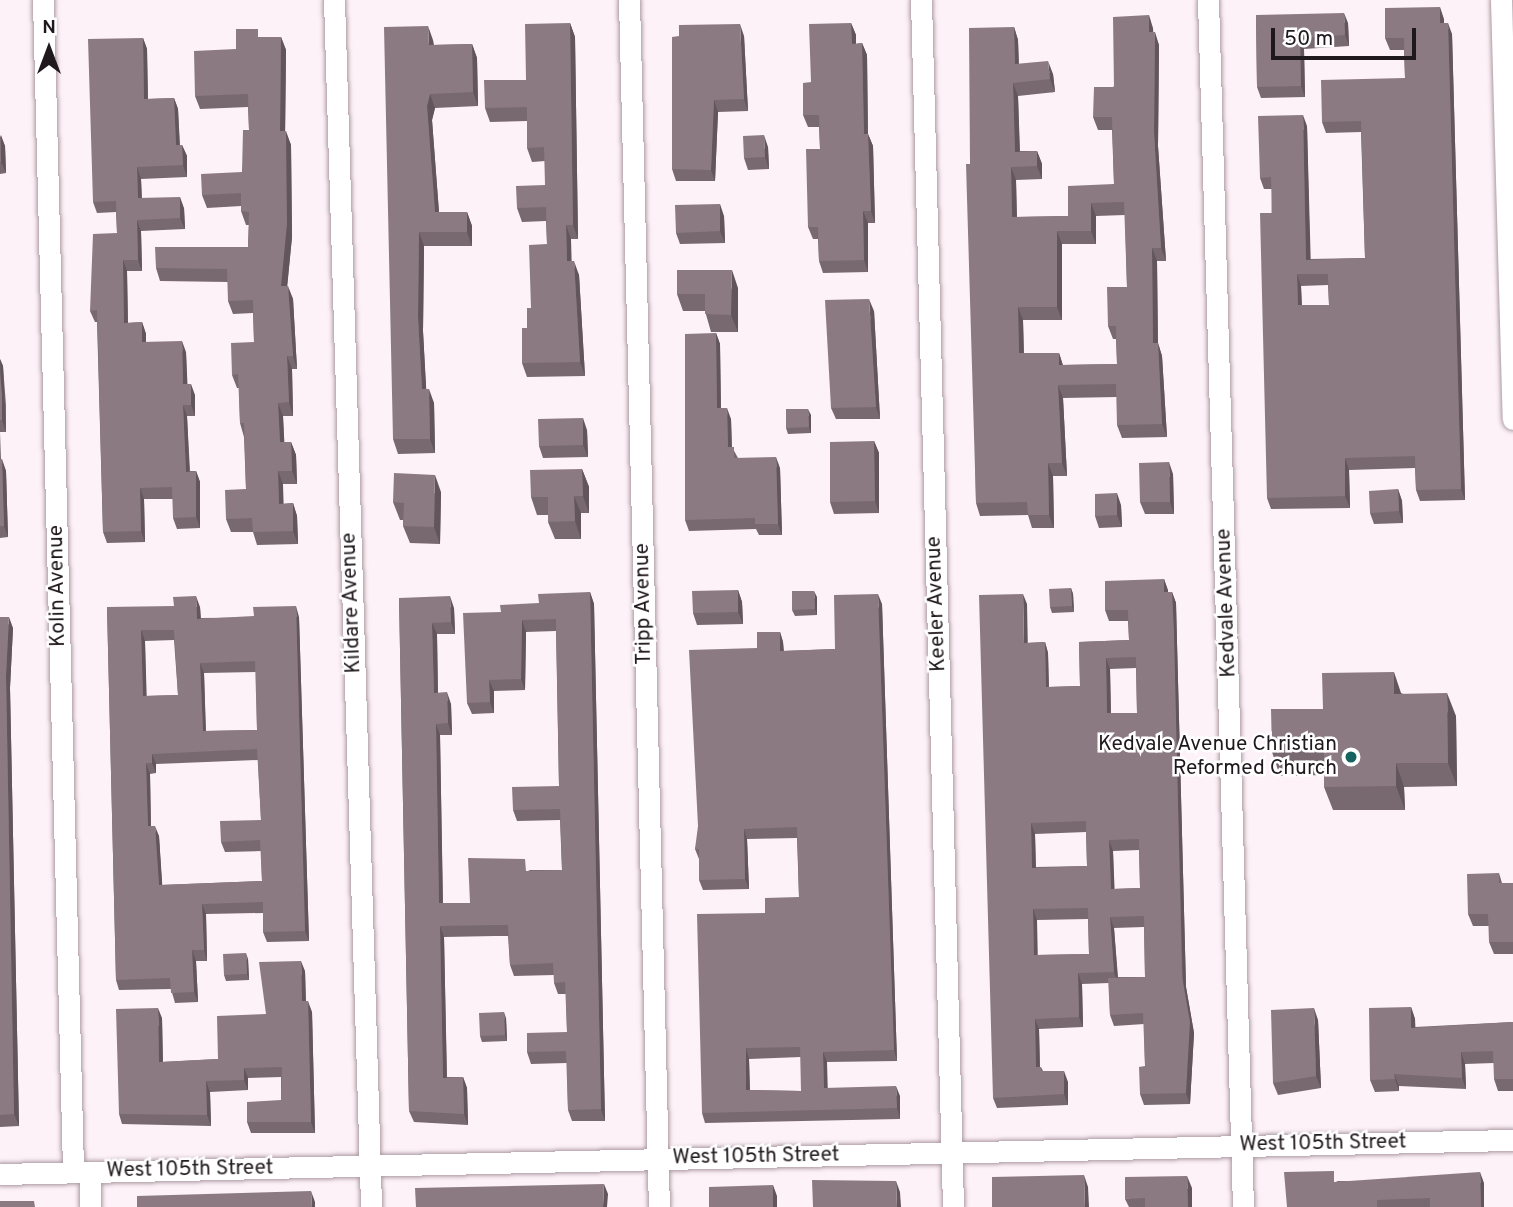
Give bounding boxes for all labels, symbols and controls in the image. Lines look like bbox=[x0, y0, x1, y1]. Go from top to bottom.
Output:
north arrow bbox=[14, 14, 84, 84]
scale bar bbox=[1275, 14, 1420, 58]
text: N bbox=[42, 16, 56, 40]
text: 50 m bbox=[1284, 26, 1333, 53]
street label: Kolin Avenue bbox=[44, 524, 72, 648]
street label: Kedvale Avenue bbox=[1212, 528, 1242, 678]
street label: Kildare Avenue bbox=[337, 532, 367, 674]
street label: Keeler Avenue bbox=[922, 535, 952, 673]
street label: Tripp Avenue bbox=[630, 543, 658, 665]
place label: Kedvale Avenue Christian Reformed Church bbox=[1097, 732, 1337, 782]
marker: Kedvale Avenue Christian Reformed Church bbox=[1343, 749, 1359, 765]
street label: West 105th Street bbox=[1239, 1130, 1407, 1158]
street label: West 105th Street bbox=[672, 1143, 840, 1171]
street label: West 105th Street bbox=[106, 1156, 274, 1184]

